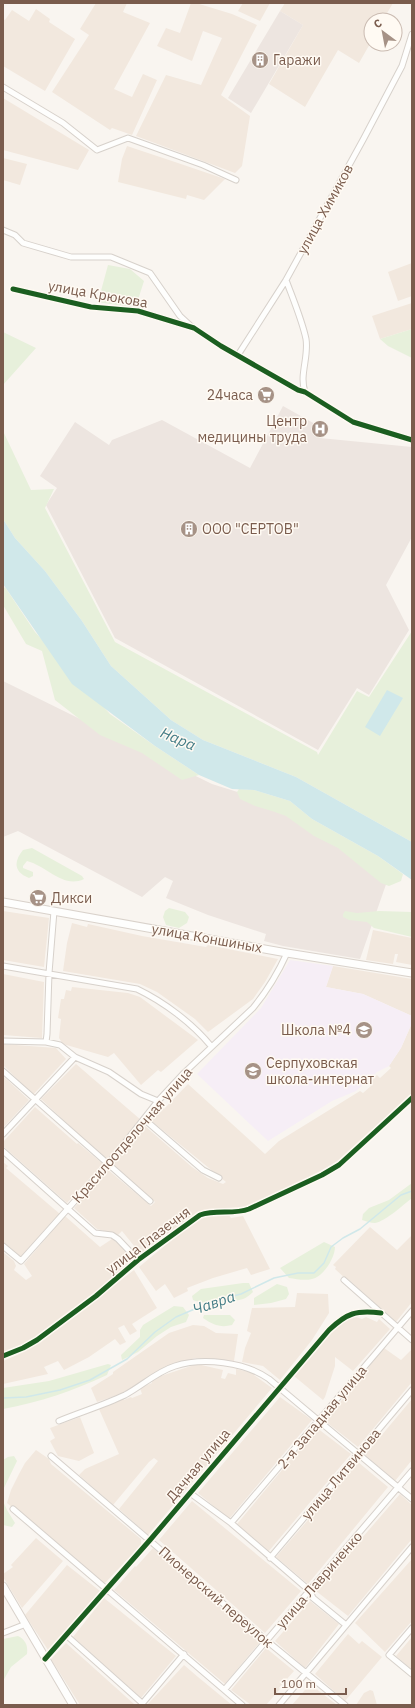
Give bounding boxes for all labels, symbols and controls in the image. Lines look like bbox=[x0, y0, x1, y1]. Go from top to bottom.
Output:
north arrow bbox=[363, 12, 403, 52]
text: С bbox=[371, 16, 384, 31]
building icon: Гаражи bbox=[250, 50, 270, 70]
place label: Гаражи bbox=[273, 51, 321, 69]
street label: улица Химиков bbox=[293, 161, 357, 257]
street label: улица Крюкова bbox=[47, 276, 150, 312]
supermarket icon: 24часа bbox=[256, 385, 276, 405]
place label: 24часа bbox=[207, 386, 254, 404]
place label: Центр медицины труда bbox=[197, 412, 308, 446]
hospital icon: Центр медицины труда bbox=[310, 419, 330, 439]
building icon: ООО "СЕРТОВ" bbox=[179, 519, 199, 539]
place label: ООО "СЕРТОВ" bbox=[202, 520, 299, 538]
water label: Нара bbox=[158, 723, 199, 754]
supermarket icon: Дикси bbox=[28, 888, 48, 908]
place label: Дикси bbox=[51, 889, 92, 907]
street label: улица Коншиных bbox=[150, 919, 264, 957]
school or university icon: Школа №4 bbox=[354, 1020, 374, 1040]
place label: Школа №4 bbox=[281, 1021, 351, 1039]
place label: Серпуховская школа-интернат bbox=[266, 1054, 374, 1088]
school or university icon: Серпуховская школа-интернат bbox=[243, 1061, 263, 1081]
street label: Красилоотделочная улица bbox=[68, 1063, 196, 1207]
street label: улица Глазечня bbox=[102, 1202, 194, 1278]
water label: Чавра bbox=[190, 1286, 238, 1319]
street label: 2-я Западная улица bbox=[273, 1361, 371, 1473]
street label: Дачная улица bbox=[162, 1424, 234, 1505]
street label: улица Литвинова bbox=[298, 1424, 385, 1523]
street label: улица Лавриненко bbox=[272, 1528, 366, 1632]
street label: Пионерский переулок bbox=[155, 1542, 277, 1652]
scale bar bbox=[275, 1670, 346, 1696]
text: 100 m bbox=[281, 1676, 316, 1691]

